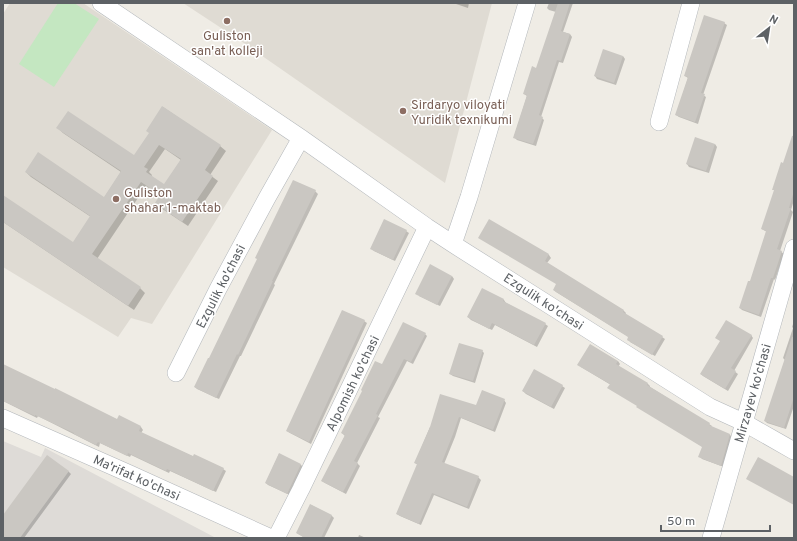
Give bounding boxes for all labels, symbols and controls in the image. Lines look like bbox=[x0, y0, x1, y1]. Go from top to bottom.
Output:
north arrow bbox=[749, 8, 789, 48]
text: N bbox=[767, 12, 780, 28]
marker: Guliston san'at kolleji bbox=[222, 16, 232, 26]
place label: Guliston san'at kolleji bbox=[191, 29, 263, 60]
place label: Sirdaryo viloyati Yuridik texnikumi bbox=[411, 98, 512, 129]
marker: Sirdaryo viloyati Yuridik texnikumi bbox=[398, 106, 408, 116]
place label: Guliston shahar 1-maktab bbox=[124, 186, 221, 217]
marker: Guliston shahar 1-maktab bbox=[111, 194, 121, 204]
street label: Ezgulik ko'chasi bbox=[194, 242, 250, 332]
street label: Ezgulik ko'chasi bbox=[500, 271, 586, 334]
street label: Alpomish ko'chasi bbox=[324, 333, 384, 434]
street label: Mirzayev ko'chasi bbox=[732, 342, 776, 445]
street label: Ma'rifat ko'chasi bbox=[90, 452, 182, 505]
scale bar bbox=[661, 507, 770, 533]
text: 50 m bbox=[667, 514, 695, 530]

